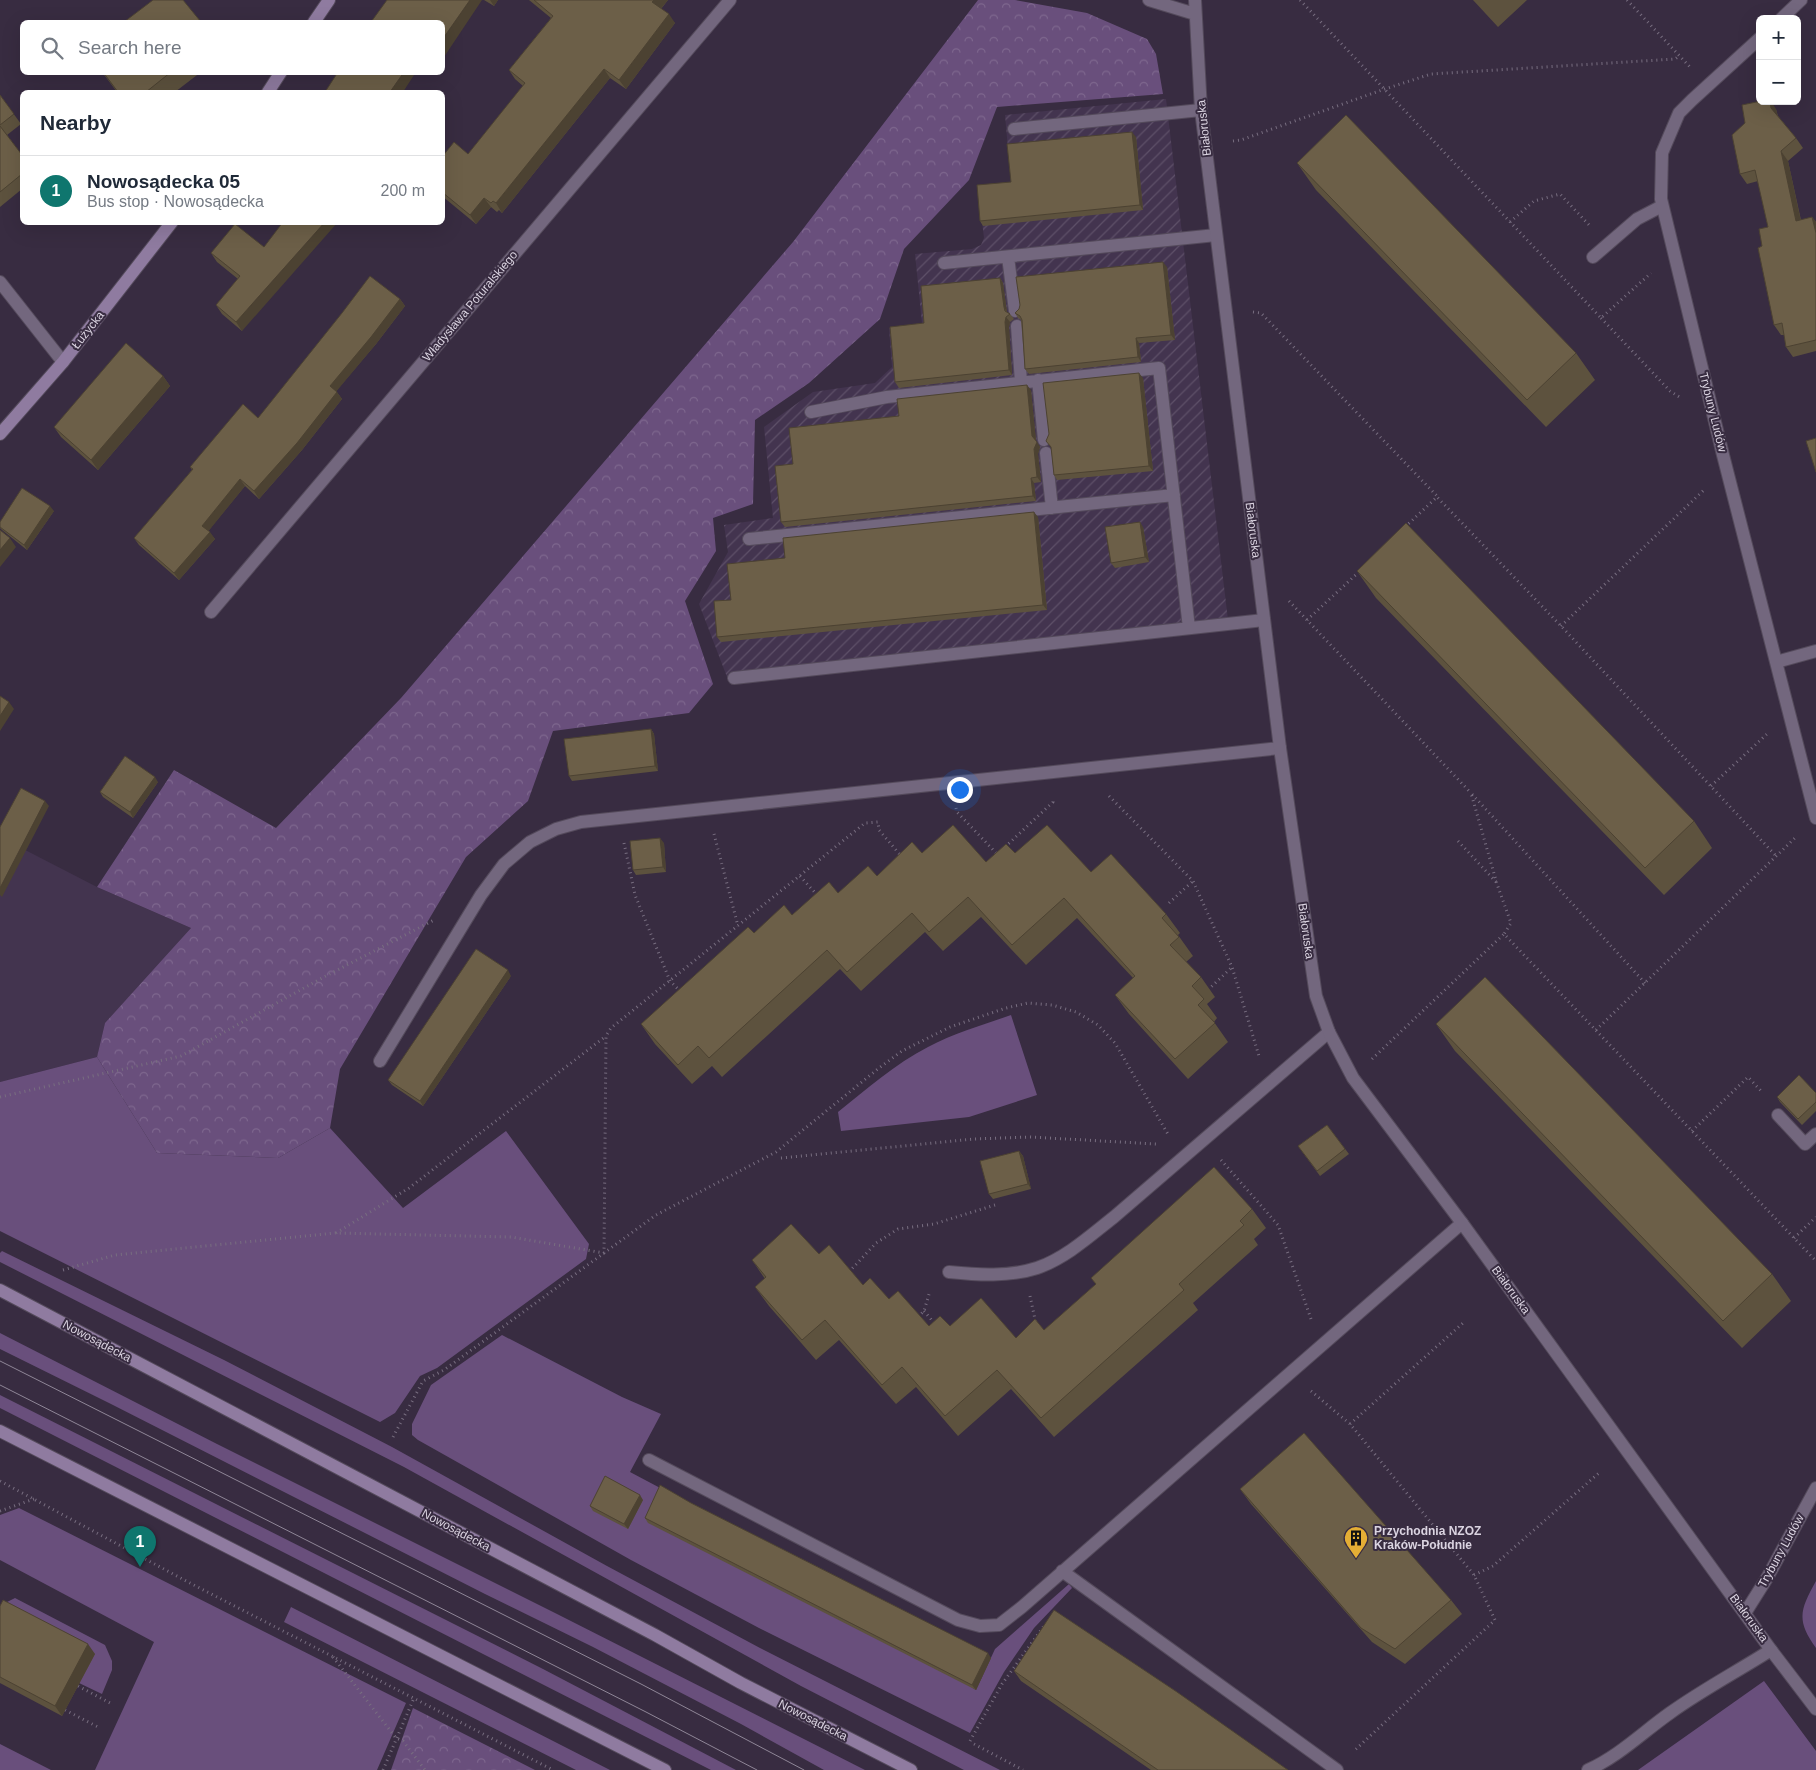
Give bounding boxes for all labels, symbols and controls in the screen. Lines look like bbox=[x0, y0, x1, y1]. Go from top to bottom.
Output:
map controls bbox=[1756, 15, 1801, 105]
button: + bbox=[1756, 15, 1801, 60]
search box bbox=[20, 20, 445, 75]
icon: search bbox=[38, 34, 66, 62]
text: Search here bbox=[78, 37, 182, 58]
button: − bbox=[1756, 60, 1801, 105]
street label: Białoruska bbox=[1194, 99, 1214, 157]
text: Nearby bbox=[40, 111, 111, 134]
text: Nowosądecka 05 bbox=[87, 171, 240, 192]
text: 1 bbox=[52, 182, 60, 199]
text: 200 m bbox=[381, 182, 425, 199]
text: Bus stop · Nowosądecka bbox=[87, 193, 264, 210]
street label: Władysława Poturalskiego bbox=[420, 248, 521, 364]
street label: Łużycka bbox=[69, 308, 107, 352]
street label: Trybuny Ludów bbox=[1696, 371, 1730, 454]
street label: Białoruska bbox=[1243, 501, 1263, 559]
your location bbox=[947, 777, 973, 803]
street label: Białoruska bbox=[1295, 902, 1317, 960]
street label: Białoruska bbox=[1489, 1263, 1533, 1317]
street label: Nowosądecka bbox=[60, 1317, 134, 1365]
street label: Nowosądecka bbox=[419, 1506, 493, 1554]
street label: Trybuny Ludów bbox=[1755, 1512, 1807, 1590]
place label: Przychodnia NZOZ Kraków-Południe bbox=[1374, 1524, 1481, 1552]
building icon: Przychodnia NZOZ Kraków-Południe bbox=[1343, 1525, 1369, 1559]
pin: 1 bbox=[124, 1526, 156, 1567]
street label: Białoruska bbox=[1727, 1591, 1771, 1645]
street label: Nowosądecka bbox=[776, 1697, 850, 1743]

